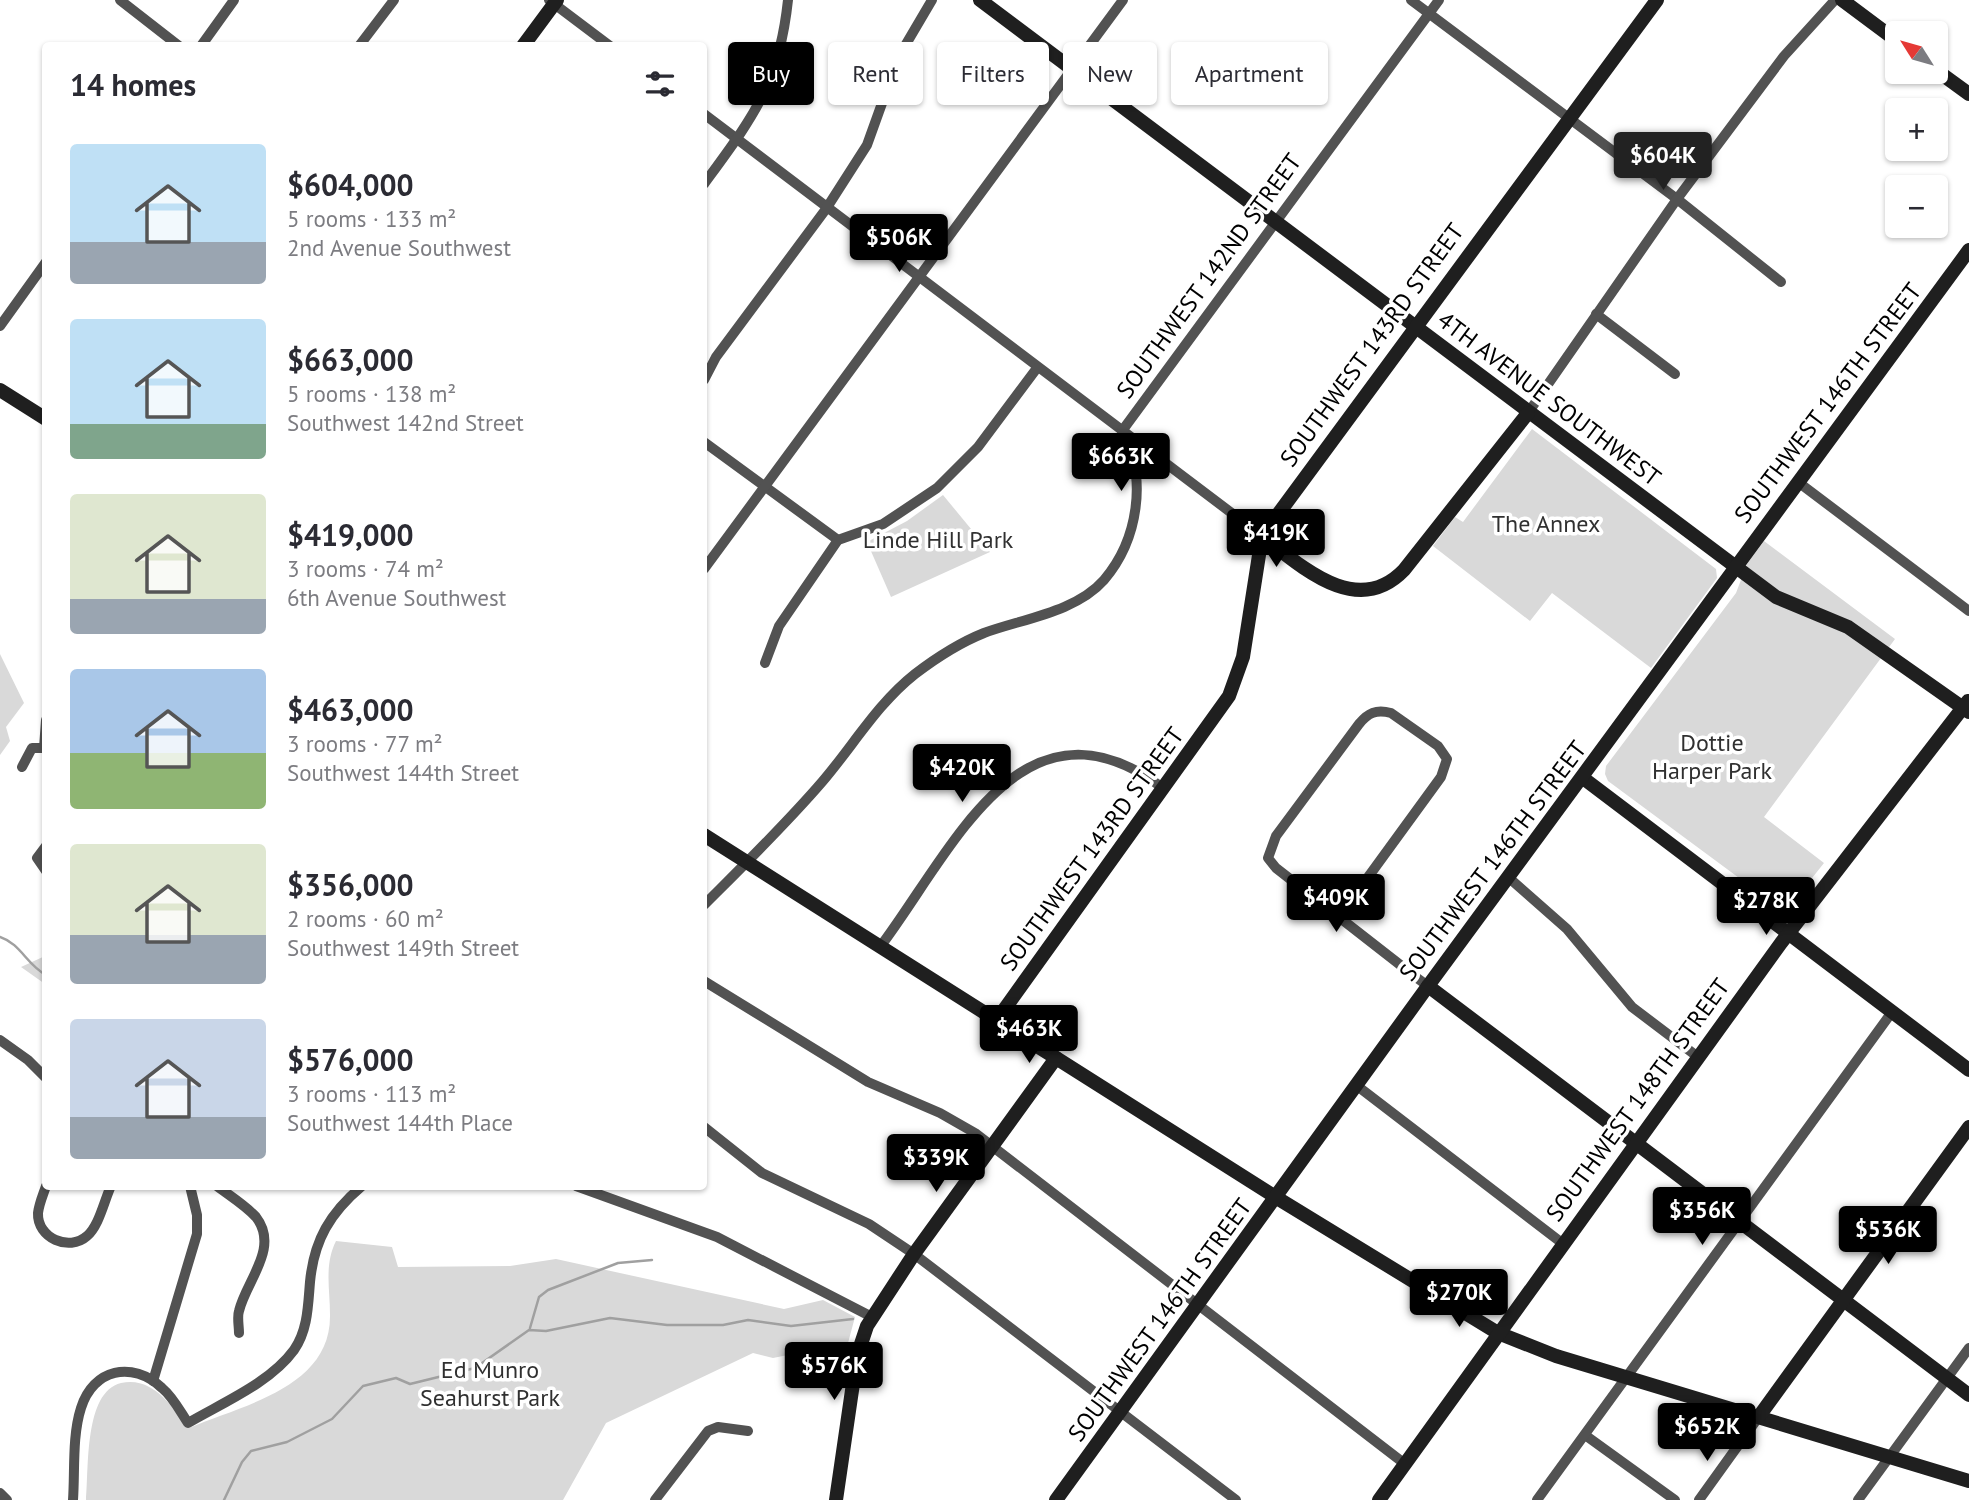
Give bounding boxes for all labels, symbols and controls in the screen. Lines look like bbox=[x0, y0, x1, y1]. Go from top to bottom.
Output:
north arrow bbox=[1885, 21, 1948, 84]
map controls bbox=[1885, 21, 1948, 238]
chip: Buy bbox=[728, 42, 814, 105]
chip: Rent bbox=[828, 42, 923, 105]
chip: Filters bbox=[937, 42, 1049, 105]
chip: New bbox=[1063, 42, 1157, 105]
chip: Apartment bbox=[1171, 42, 1328, 105]
text: 14 homes bbox=[70, 65, 196, 104]
icon: filters bbox=[641, 65, 679, 103]
button: + bbox=[1885, 98, 1948, 161]
pin: $604K bbox=[1614, 132, 1712, 192]
text: $604K bbox=[1630, 140, 1696, 169]
street label: SOUTHWEST 142ND STREET bbox=[1109, 147, 1308, 404]
text: $604,000 bbox=[287, 165, 414, 204]
icon: home bbox=[126, 172, 210, 256]
button: − bbox=[1885, 175, 1948, 238]
text: 5 rooms · 133 m² bbox=[287, 204, 456, 233]
pin: $506K bbox=[850, 215, 948, 274]
street label: SOUTHWEST 143RD STREET bbox=[1273, 217, 1470, 473]
text: $506K bbox=[866, 222, 932, 251]
text: 2nd Avenue Southwest bbox=[287, 233, 511, 262]
street label: SOUTHWEST 146TH STREET bbox=[1727, 276, 1928, 529]
street label: 4TH AVENUE SOUTHWEST bbox=[1431, 304, 1667, 493]
text: $663,000 bbox=[287, 340, 414, 379]
icon: home bbox=[126, 347, 210, 431]
text: 5 rooms · 138 m² bbox=[287, 379, 456, 408]
text: Southwest 142nd Street bbox=[287, 408, 524, 437]
pin: $663K bbox=[1072, 434, 1170, 493]
text: $663K bbox=[1088, 441, 1154, 470]
park label: The Annex bbox=[1492, 508, 1600, 539]
pin: $419K bbox=[1227, 510, 1325, 569]
text: $419,000 bbox=[287, 515, 414, 554]
text: $419K bbox=[1243, 517, 1309, 546]
icon: home bbox=[126, 522, 210, 606]
park label: Linde Hill Park bbox=[863, 524, 1014, 555]
text: 3 rooms · 74 m² bbox=[287, 554, 444, 583]
text: 6th Avenue Southwest bbox=[287, 583, 506, 612]
text: $463,000 bbox=[287, 690, 414, 729]
icon: home bbox=[126, 697, 210, 781]
street label: SOUTHWEST 143RD STREET bbox=[993, 721, 1190, 977]
park label: Dottie Harper Park bbox=[1652, 727, 1773, 786]
text: 3 rooms · 77 m² bbox=[287, 729, 443, 758]
street label: SOUTHWEST 146TH STREET bbox=[1392, 734, 1593, 987]
pin: $420K bbox=[913, 744, 1011, 804]
text: $420K bbox=[929, 752, 995, 781]
text: Southwest 144th Street bbox=[287, 758, 519, 787]
text: $356,000 bbox=[287, 865, 414, 904]
icon: home bbox=[126, 872, 210, 956]
pin: $409K bbox=[1287, 874, 1385, 934]
pin: $278K bbox=[1717, 878, 1815, 937]
text: $409K bbox=[1303, 882, 1369, 911]
text: $278K bbox=[1733, 885, 1799, 914]
text: 2 rooms · 60 m² bbox=[287, 904, 444, 933]
text: Southwest 149th Street bbox=[287, 933, 519, 962]
street label: SOUTHWEST 148TH STREET bbox=[1539, 972, 1736, 1227]
pin: $463K bbox=[980, 1006, 1078, 1065]
text: $463K bbox=[996, 1013, 1062, 1042]
text: $576,000 bbox=[287, 1040, 414, 1079]
icon: home bbox=[126, 1047, 210, 1131]
text: 3 rooms · 113 m² bbox=[287, 1079, 456, 1108]
text: Southwest 144th Place bbox=[287, 1108, 513, 1137]
pin: $339K bbox=[887, 1134, 985, 1194]
text: $339K bbox=[903, 1142, 969, 1171]
pin: $356K bbox=[1653, 1188, 1751, 1247]
street label: SOUTHWEST 146TH STREET bbox=[1061, 1192, 1258, 1447]
text: $356K bbox=[1669, 1195, 1735, 1224]
pin: $536K bbox=[1839, 1206, 1937, 1266]
text: $536K bbox=[1855, 1214, 1921, 1243]
pin: $270K bbox=[1410, 1270, 1508, 1329]
text: $270K bbox=[1426, 1277, 1492, 1306]
pin: $576K bbox=[785, 1342, 883, 1402]
text: $576K bbox=[801, 1350, 867, 1379]
park label: Ed Munro Seahurst Park bbox=[420, 1354, 560, 1413]
pin: $652K bbox=[1658, 1404, 1756, 1463]
text: $652K bbox=[1674, 1411, 1740, 1440]

